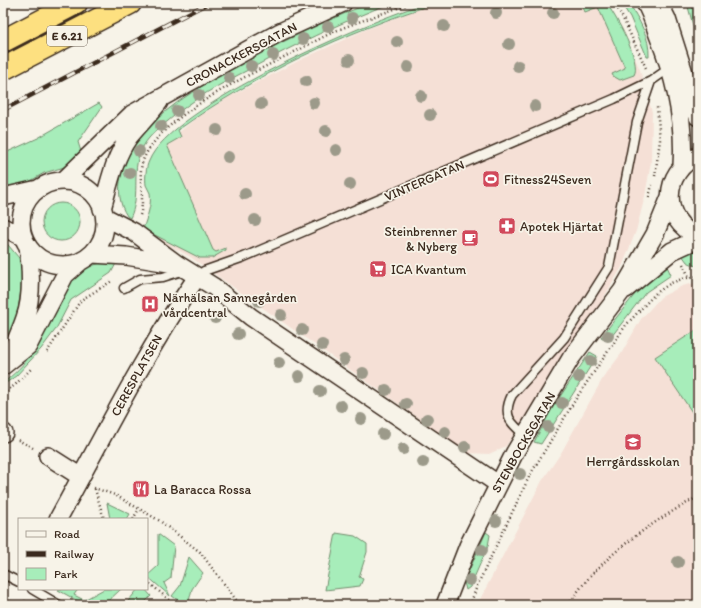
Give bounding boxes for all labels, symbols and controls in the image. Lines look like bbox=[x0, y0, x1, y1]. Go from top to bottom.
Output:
street label: CRONACKERSGATAN bbox=[183, 19, 299, 90]
road number: E 6.21 bbox=[47, 26, 87, 46]
street label: VINTERGATAN bbox=[382, 157, 466, 204]
sports icon: Fitness24Seven bbox=[481, 169, 501, 189]
place label: Fitness24Seven bbox=[504, 172, 592, 187]
pharmacy icon: Apotek Hjärtat bbox=[497, 216, 517, 236]
place label: Apotek Hjärtat bbox=[520, 219, 603, 234]
place label: Steinbrenner & Nyberg bbox=[384, 224, 458, 254]
cafe icon: Steinbrenner & Nyberg bbox=[460, 228, 480, 248]
supermarket icon: ICA Kvantum bbox=[368, 259, 388, 279]
place label: ICA Kvantum bbox=[391, 262, 466, 277]
place label: Närhälsan Sannegården vårdcentral bbox=[163, 290, 297, 320]
hospital icon: Närhälsan Sannegården vårdcentral bbox=[140, 294, 160, 314]
street label: CERESPLATSEN bbox=[108, 332, 165, 419]
street label: STENBOCKSGATAN bbox=[488, 389, 558, 495]
school or university icon: Herrgårdsskolan bbox=[623, 432, 643, 452]
place label: Herrgårdsskolan bbox=[586, 454, 680, 469]
restaurant icon: La Baracca Rossa bbox=[131, 479, 151, 499]
place label: La Baracca Rossa bbox=[154, 482, 252, 497]
legend bbox=[18, 518, 148, 590]
text: Road bbox=[54, 527, 80, 541]
text: Railway bbox=[54, 547, 94, 561]
text: Park bbox=[54, 567, 78, 581]

